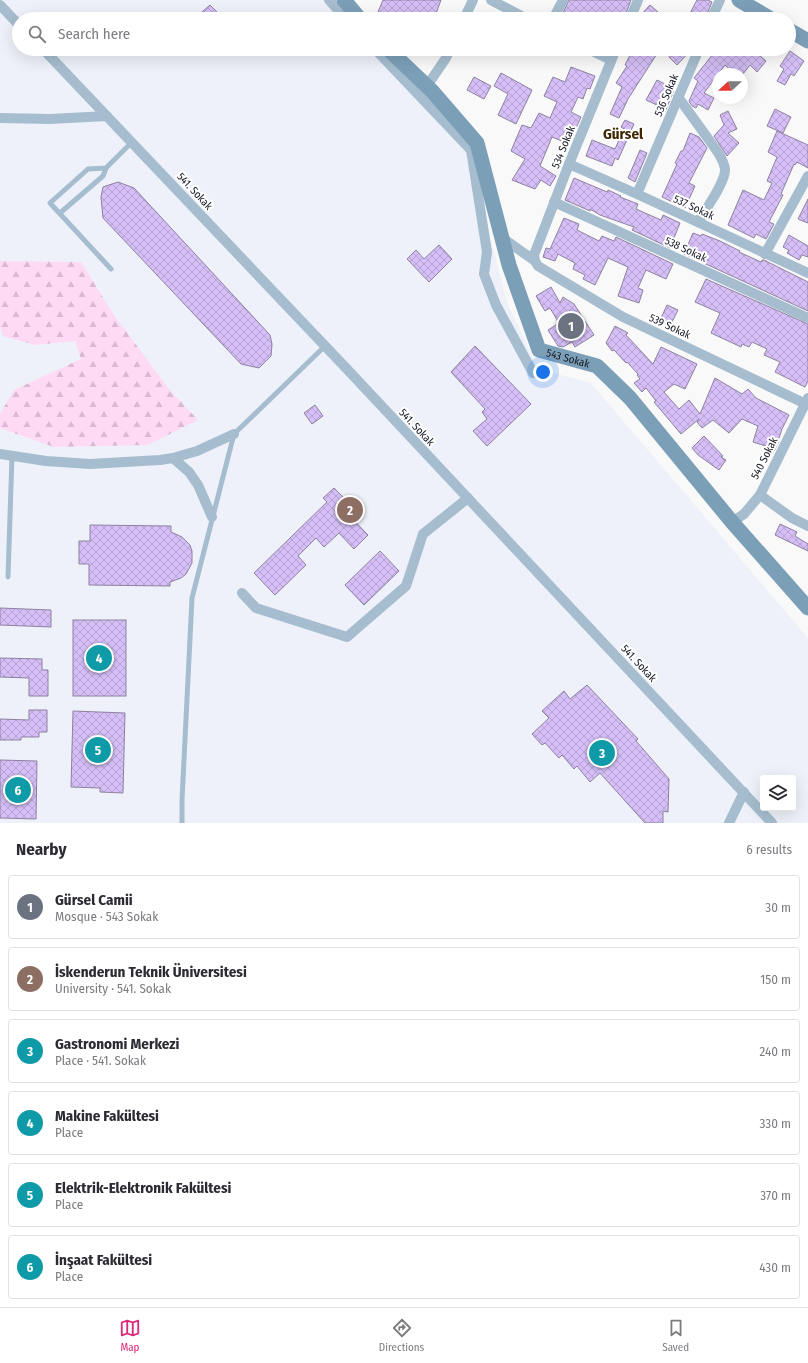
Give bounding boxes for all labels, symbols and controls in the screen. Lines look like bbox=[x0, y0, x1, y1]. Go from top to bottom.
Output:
search box bbox=[12, 12, 796, 56]
icon: search bbox=[26, 23, 48, 45]
text: Search here bbox=[58, 25, 130, 43]
north arrow bbox=[712, 68, 748, 104]
street label: 536 Sokak bbox=[652, 71, 682, 118]
street label: 534 Sokak bbox=[549, 123, 578, 170]
district label: Gürsel bbox=[603, 125, 644, 143]
street label: 541. Sokak bbox=[174, 170, 216, 213]
street label: 537 Sokak bbox=[671, 192, 717, 223]
street label: 538 Sokak bbox=[663, 234, 710, 265]
pin: 1 bbox=[558, 311, 584, 341]
street label: 539 Sokak bbox=[647, 311, 693, 342]
street label: 543 Sokak bbox=[545, 346, 592, 371]
your location bbox=[533, 362, 553, 382]
street label: 541. Sokak bbox=[396, 406, 438, 449]
street label: 540 Sokak bbox=[748, 434, 781, 481]
pin: 2 bbox=[337, 495, 363, 525]
street label: 541. Sokak bbox=[618, 642, 660, 685]
pin: 4 bbox=[86, 643, 112, 673]
pin: 5 bbox=[85, 735, 111, 765]
pin: 3 bbox=[589, 738, 615, 768]
pin: 6 bbox=[5, 775, 31, 805]
map controls bbox=[760, 775, 796, 811]
button: layers bbox=[760, 775, 796, 811]
text: Nearby bbox=[16, 839, 67, 860]
text: 6 results bbox=[746, 842, 792, 857]
text: Gürsel Camii bbox=[55, 891, 133, 909]
text: 1 bbox=[27, 900, 33, 915]
text: 30 m bbox=[765, 900, 791, 915]
text: Mosque · 543 Sokak bbox=[55, 909, 158, 924]
text: İskenderun Teknik Üniversitesi bbox=[55, 963, 247, 981]
text: 2 bbox=[27, 972, 33, 987]
text: 150 m bbox=[760, 972, 791, 987]
text: University · 541. Sokak bbox=[55, 981, 171, 996]
text: Gastronomi Merkezi bbox=[55, 1035, 179, 1053]
text: 3 bbox=[27, 1044, 33, 1059]
text: 240 m bbox=[759, 1044, 791, 1059]
text: Place · 541. Sokak bbox=[55, 1053, 146, 1068]
text: Makine Fakültesi bbox=[55, 1107, 159, 1125]
text: 4 bbox=[27, 1116, 33, 1131]
text: 330 m bbox=[759, 1116, 791, 1131]
text: Place bbox=[55, 1125, 83, 1140]
text: Elektrik-Elektronik Fakültesi bbox=[55, 1179, 231, 1197]
text: 5 bbox=[27, 1188, 33, 1203]
text: 370 m bbox=[760, 1188, 791, 1203]
text: Place bbox=[55, 1197, 83, 1212]
text: İnşaat Fakültesi bbox=[55, 1251, 152, 1269]
text: 6 bbox=[27, 1260, 33, 1275]
text: 430 m bbox=[759, 1260, 791, 1275]
text: Place bbox=[55, 1269, 83, 1284]
tab: Map bbox=[119, 1317, 141, 1354]
tab: Directions bbox=[379, 1317, 424, 1354]
tab: Saved bbox=[662, 1317, 689, 1354]

